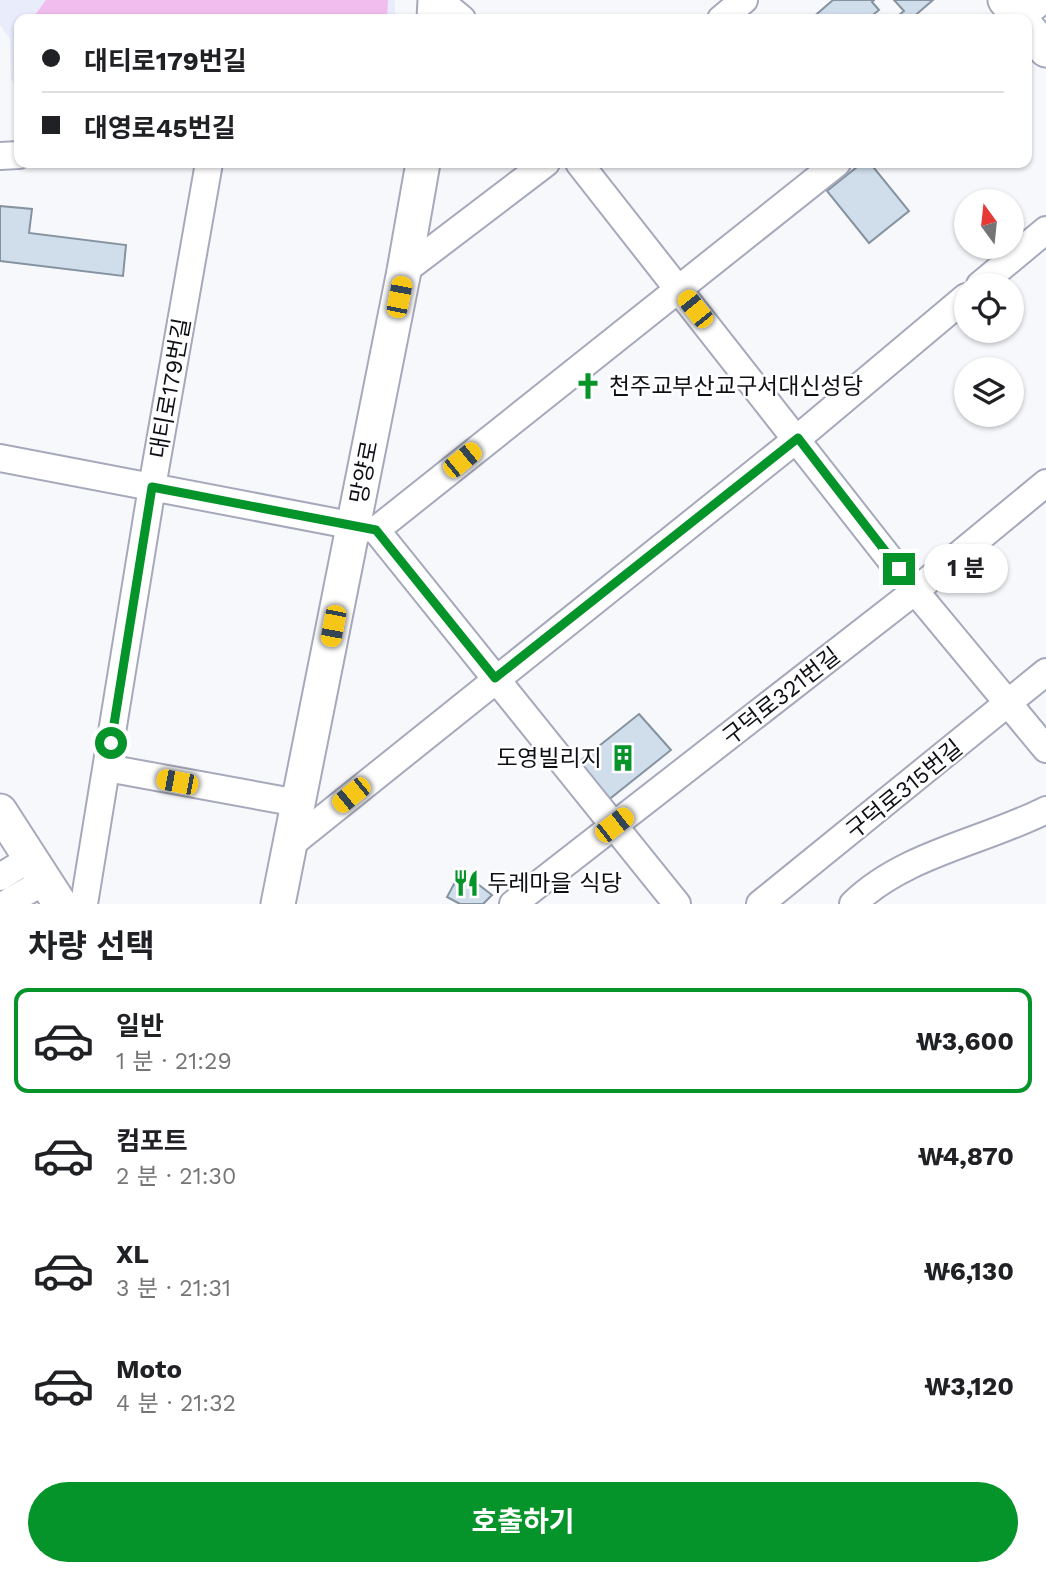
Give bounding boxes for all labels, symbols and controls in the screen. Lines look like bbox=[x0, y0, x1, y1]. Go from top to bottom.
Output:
text: 대티로179번길 bbox=[84, 46, 247, 76]
text: 대영로45번길 bbox=[84, 113, 236, 143]
north arrow bbox=[954, 189, 1024, 259]
map controls bbox=[954, 189, 1024, 427]
button: locate bbox=[954, 273, 1024, 343]
car bbox=[385, 274, 414, 320]
car bbox=[674, 286, 717, 332]
street label: 대티로179번길 bbox=[145, 316, 196, 460]
button: layers bbox=[954, 357, 1024, 427]
church icon: 천주교부산교구서대신성당 bbox=[573, 371, 603, 401]
place label: 천주교부산교구서대신성당 bbox=[609, 373, 863, 400]
street label: 망양로 bbox=[345, 438, 384, 506]
car bbox=[440, 439, 485, 481]
callout: 1 분 bbox=[923, 544, 1007, 594]
route end bbox=[883, 553, 915, 585]
text: 1 분 bbox=[947, 555, 985, 582]
car bbox=[319, 603, 348, 649]
street label: 구덕로321번길 bbox=[717, 642, 845, 751]
route start bbox=[95, 727, 127, 759]
street label: 구덕로315번길 bbox=[841, 734, 968, 844]
building icon: 도영빌리지 bbox=[608, 743, 638, 773]
place label: 도영빌리지 bbox=[496, 745, 602, 772]
car bbox=[155, 768, 200, 796]
car bbox=[329, 774, 374, 816]
car bbox=[591, 804, 638, 846]
restaurant icon: 두레마을 식당 bbox=[451, 868, 481, 898]
place label: 두레마을 식당 bbox=[487, 870, 622, 897]
text: 차량 선택 bbox=[28, 927, 155, 965]
icon: car bbox=[32, 1009, 95, 1072]
text: 일반 bbox=[116, 1011, 164, 1041]
text: ₩3,600 bbox=[916, 1026, 1014, 1056]
text: 1 분 · 21:29 bbox=[116, 1048, 232, 1075]
icon: car bbox=[32, 1124, 95, 1187]
text: 컴포트 bbox=[116, 1126, 188, 1156]
text: ₩4,870 bbox=[918, 1141, 1014, 1171]
text: 2 분 · 21:30 bbox=[116, 1163, 236, 1190]
icon: car bbox=[32, 1239, 95, 1302]
text: XL bbox=[116, 1239, 149, 1269]
text: ₩6,130 bbox=[924, 1256, 1014, 1286]
text: 3 분 · 21:31 bbox=[116, 1275, 231, 1302]
icon: car bbox=[32, 1354, 95, 1417]
text: Moto bbox=[116, 1354, 182, 1384]
text: ₩3,120 bbox=[924, 1371, 1014, 1401]
text: 4 분 · 21:32 bbox=[116, 1390, 236, 1417]
button: 호출하기 bbox=[28, 1482, 1018, 1562]

